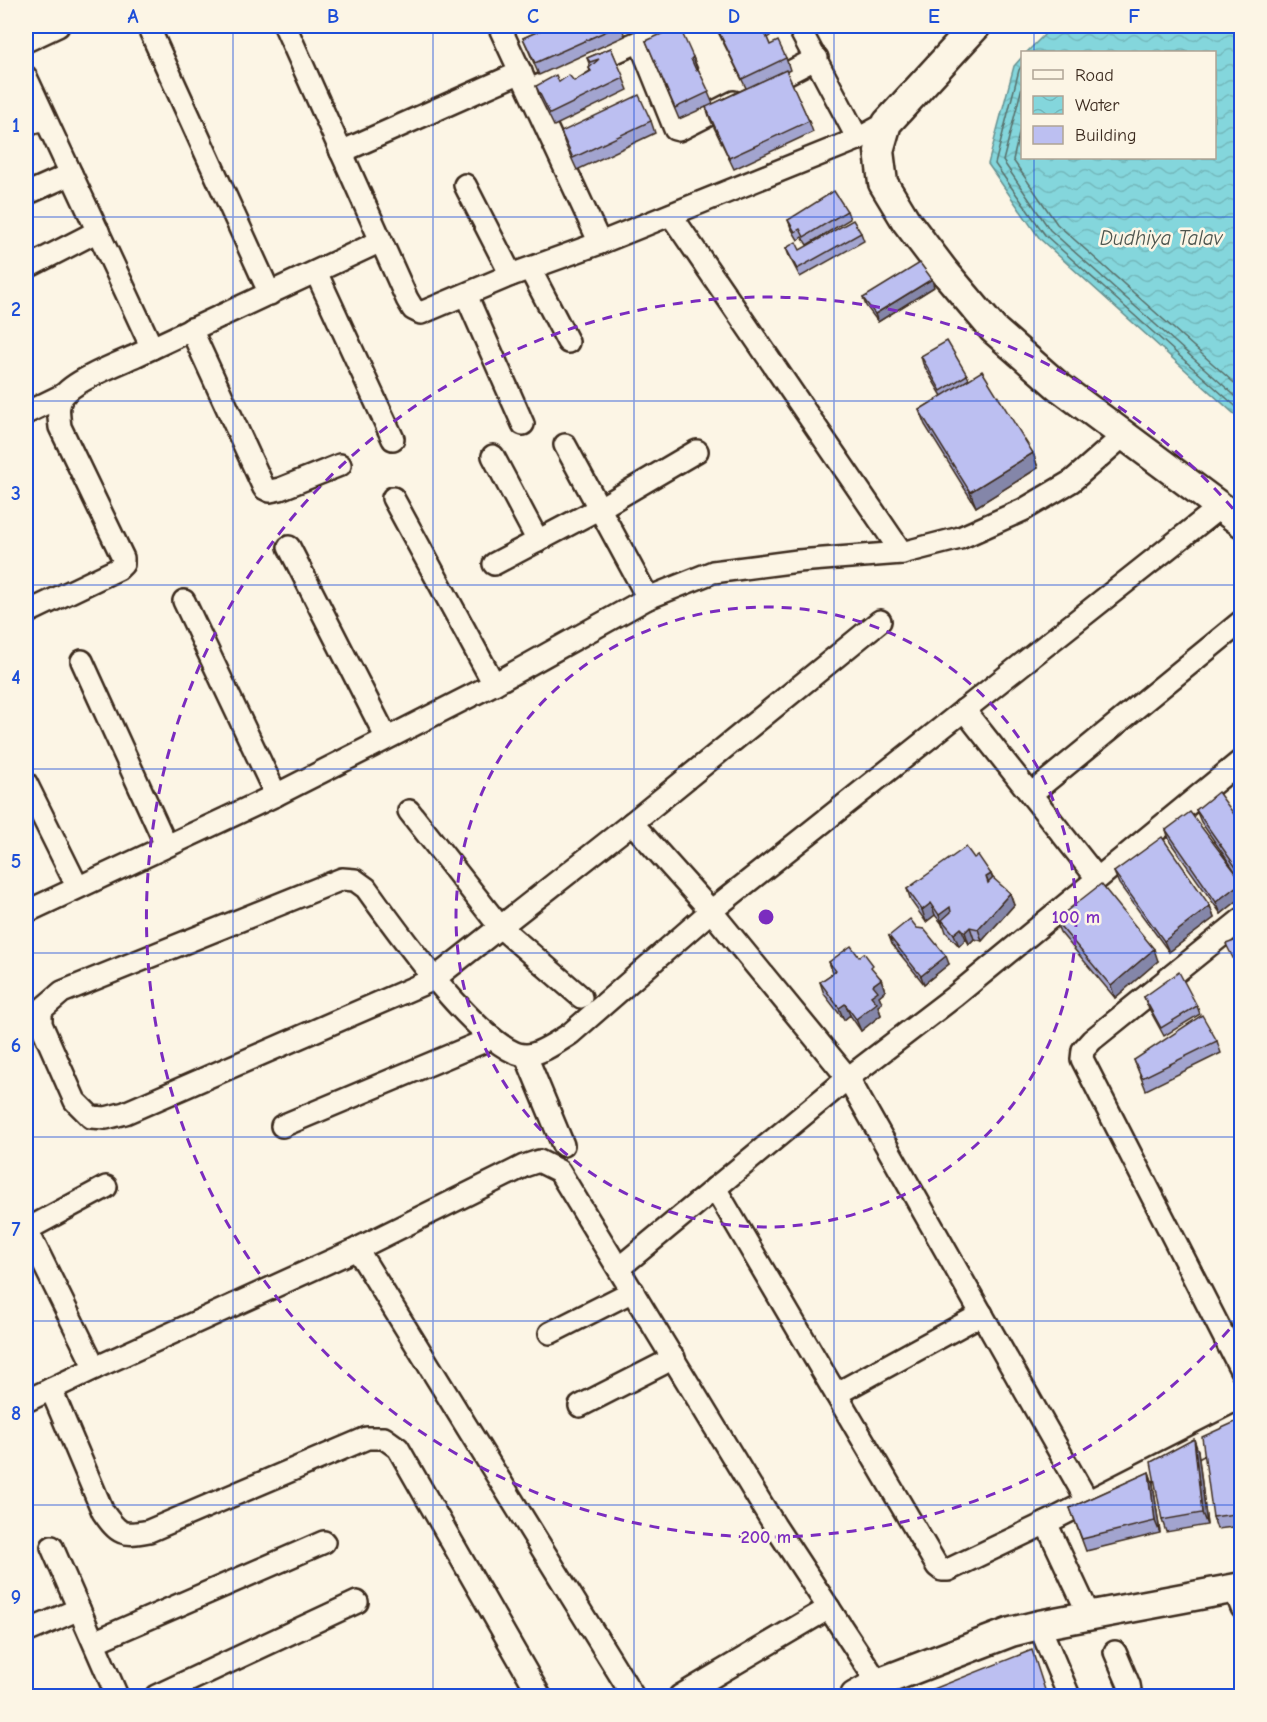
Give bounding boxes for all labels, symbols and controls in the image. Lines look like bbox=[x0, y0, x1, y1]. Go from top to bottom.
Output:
text: A bbox=[127, 5, 139, 28]
text: B bbox=[327, 5, 339, 28]
text: C bbox=[527, 5, 539, 28]
text: D bbox=[728, 5, 740, 28]
text: E bbox=[928, 5, 940, 28]
text: F bbox=[1128, 5, 1140, 28]
legend bbox=[1021, 51, 1216, 159]
text: Road bbox=[1075, 65, 1114, 86]
text: Water bbox=[1075, 95, 1120, 116]
text: 1 bbox=[12, 114, 20, 137]
text: Building bbox=[1075, 125, 1137, 146]
water label: Dudhiya Talav bbox=[1100, 226, 1224, 250]
text: 2 bbox=[11, 298, 21, 321]
text: 3 bbox=[11, 482, 21, 505]
text: 4 bbox=[11, 666, 21, 689]
text: 5 bbox=[11, 850, 21, 873]
centre of rings bbox=[756, 907, 776, 927]
text: 100 m bbox=[1052, 907, 1100, 928]
text: 6 bbox=[11, 1034, 21, 1057]
text: 7 bbox=[12, 1218, 21, 1241]
text: 8 bbox=[11, 1402, 21, 1425]
text: 200 m bbox=[741, 1527, 791, 1548]
text: 9 bbox=[11, 1586, 21, 1609]

